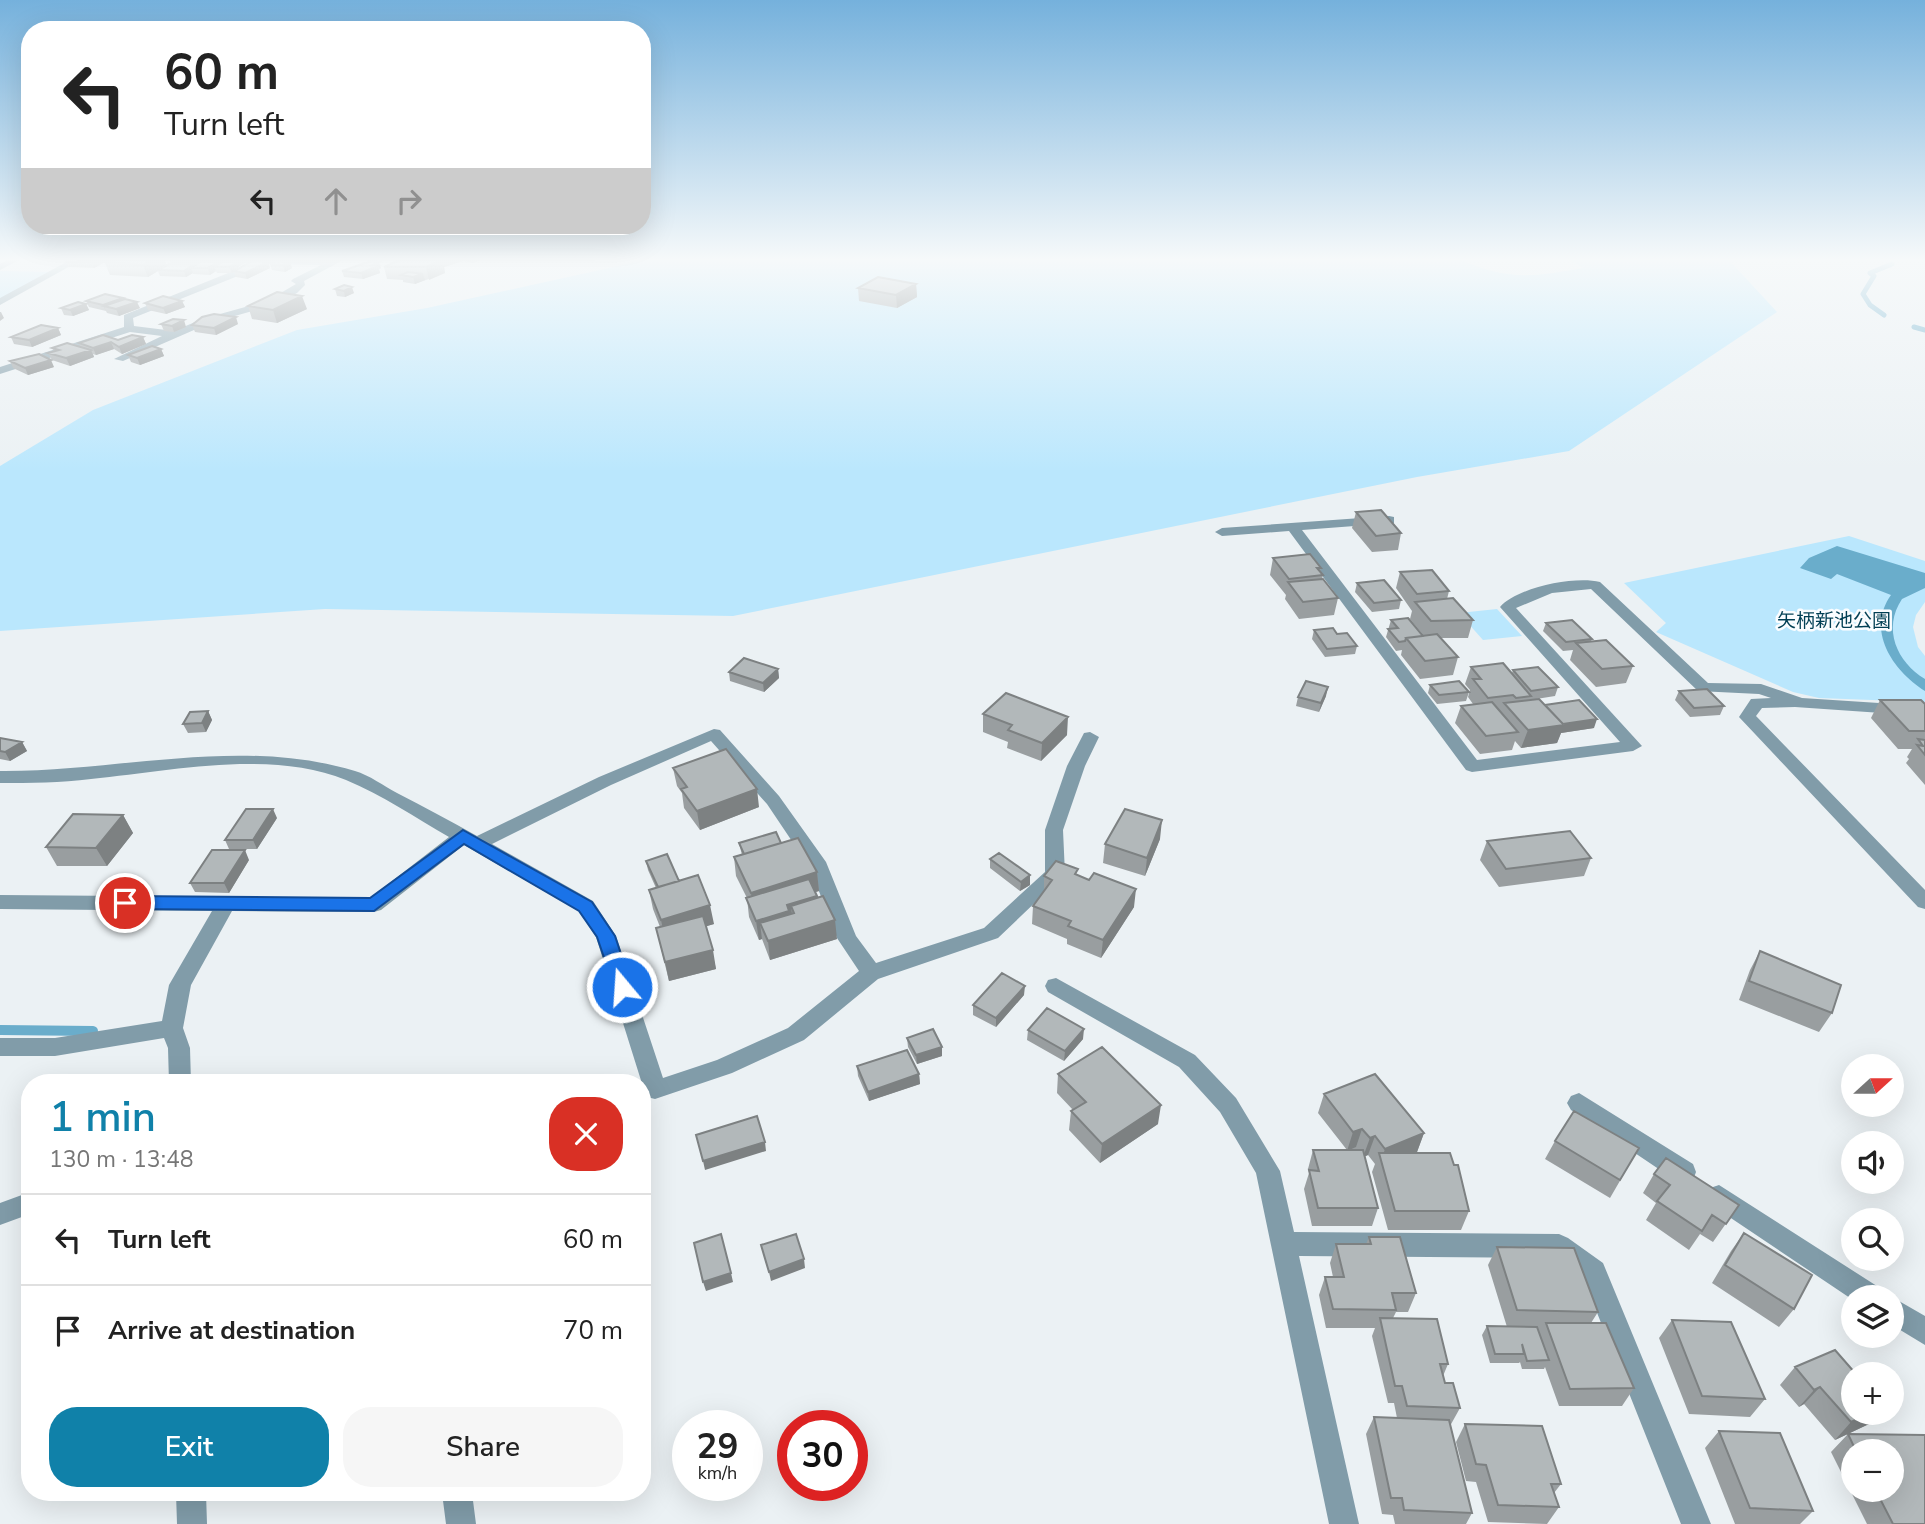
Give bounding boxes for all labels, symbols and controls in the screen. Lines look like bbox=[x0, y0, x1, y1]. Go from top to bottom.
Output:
text: 60 m bbox=[164, 39, 279, 106]
icon: left bbox=[49, 49, 140, 140]
text: Turn left bbox=[164, 103, 284, 146]
icon: left bbox=[244, 182, 282, 220]
icon: ahead bbox=[317, 182, 355, 220]
icon: right bbox=[390, 182, 428, 220]
park label: 矢柄新池公園 bbox=[1777, 608, 1891, 634]
pin bbox=[95, 873, 155, 933]
icon: arrive bbox=[106, 884, 144, 922]
position arrow bbox=[585, 950, 659, 1024]
north arrow bbox=[1841, 1054, 1904, 1116]
map controls bbox=[1841, 1054, 1904, 1502]
text: 1 min bbox=[49, 1089, 156, 1146]
button: close bbox=[549, 1097, 623, 1171]
button: sound bbox=[1841, 1131, 1904, 1194]
text: 130 m · 13:48 bbox=[49, 1144, 194, 1175]
button: search bbox=[1841, 1208, 1904, 1271]
icon: left bbox=[49, 1221, 87, 1259]
text: Turn left bbox=[108, 1222, 211, 1257]
text: 60 m bbox=[563, 1222, 623, 1257]
button: layers bbox=[1841, 1285, 1904, 1348]
icon: arrive bbox=[49, 1312, 87, 1350]
text: Arrive at destination bbox=[108, 1313, 355, 1348]
text: 70 m bbox=[563, 1313, 623, 1348]
button: + bbox=[1841, 1362, 1904, 1425]
button: Exit bbox=[49, 1407, 329, 1487]
button: Share bbox=[343, 1407, 623, 1487]
speed limit sign: 30 bbox=[777, 1410, 868, 1501]
text: 29 bbox=[696, 1423, 739, 1470]
button: − bbox=[1841, 1439, 1904, 1502]
text: km/h bbox=[698, 1461, 737, 1485]

